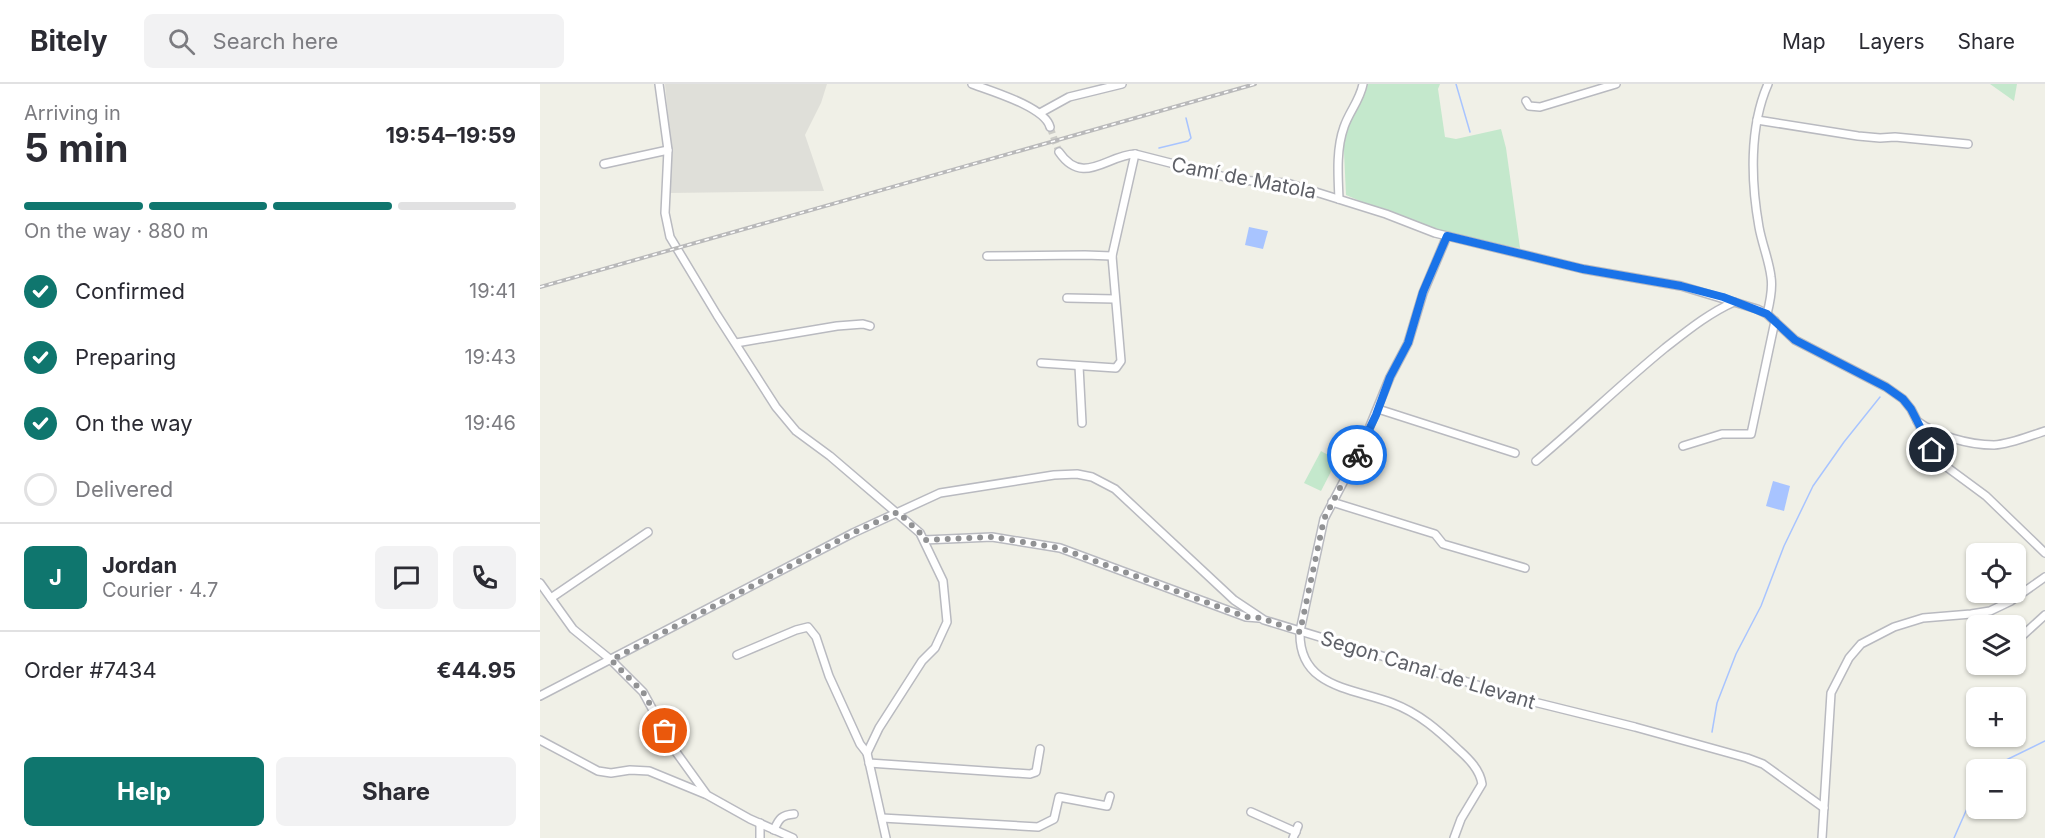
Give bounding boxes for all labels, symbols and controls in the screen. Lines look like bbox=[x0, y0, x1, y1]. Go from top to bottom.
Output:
search box bbox=[144, 14, 564, 68]
text: Bitely bbox=[30, 24, 108, 58]
icon: search bbox=[165, 25, 198, 58]
text: Search here bbox=[213, 28, 338, 54]
text: Map bbox=[1782, 29, 1826, 54]
text: Layers bbox=[1859, 29, 1925, 54]
text: Share bbox=[1958, 29, 2015, 54]
text: Arriving in bbox=[24, 101, 121, 125]
text: 19:54–19:59 bbox=[385, 122, 516, 148]
text: 5 min bbox=[24, 124, 129, 171]
street label: Camí de Matola bbox=[1170, 152, 1318, 204]
text: On the way · 880 m bbox=[24, 219, 208, 243]
icon: check bbox=[24, 275, 57, 308]
text: Confirmed bbox=[75, 278, 185, 304]
text: 19:41 bbox=[469, 279, 516, 303]
icon: check bbox=[24, 341, 57, 374]
text: Preparing bbox=[75, 344, 176, 370]
text: 19:43 bbox=[464, 345, 516, 369]
icon: check bbox=[24, 407, 57, 440]
text: On the way bbox=[75, 410, 193, 436]
text: 19:46 bbox=[464, 411, 516, 435]
pin bbox=[1906, 424, 1957, 475]
courier bbox=[1327, 425, 1387, 485]
icon: home bbox=[1915, 433, 1948, 466]
icon: bike bbox=[1341, 439, 1374, 472]
text: Delivered bbox=[75, 476, 173, 502]
map controls bbox=[1966, 543, 2026, 819]
button: locate bbox=[1966, 543, 2026, 603]
button: chat bbox=[375, 546, 438, 609]
button: phone bbox=[453, 546, 516, 609]
text: Jordan bbox=[102, 552, 177, 578]
text: J bbox=[49, 564, 62, 590]
text: Courier · 4.7 bbox=[102, 578, 218, 602]
button: layers bbox=[1966, 615, 2026, 675]
street label: Segon Canal de Llevant bbox=[1318, 626, 1539, 714]
text: Order #7434 bbox=[24, 657, 157, 683]
text: €44.95 bbox=[437, 657, 516, 683]
button: + bbox=[1966, 687, 2026, 747]
pin bbox=[639, 705, 690, 756]
icon: bag bbox=[648, 714, 681, 747]
button: Help bbox=[24, 757, 264, 826]
button: Share bbox=[276, 757, 516, 826]
button: − bbox=[1966, 759, 2026, 819]

